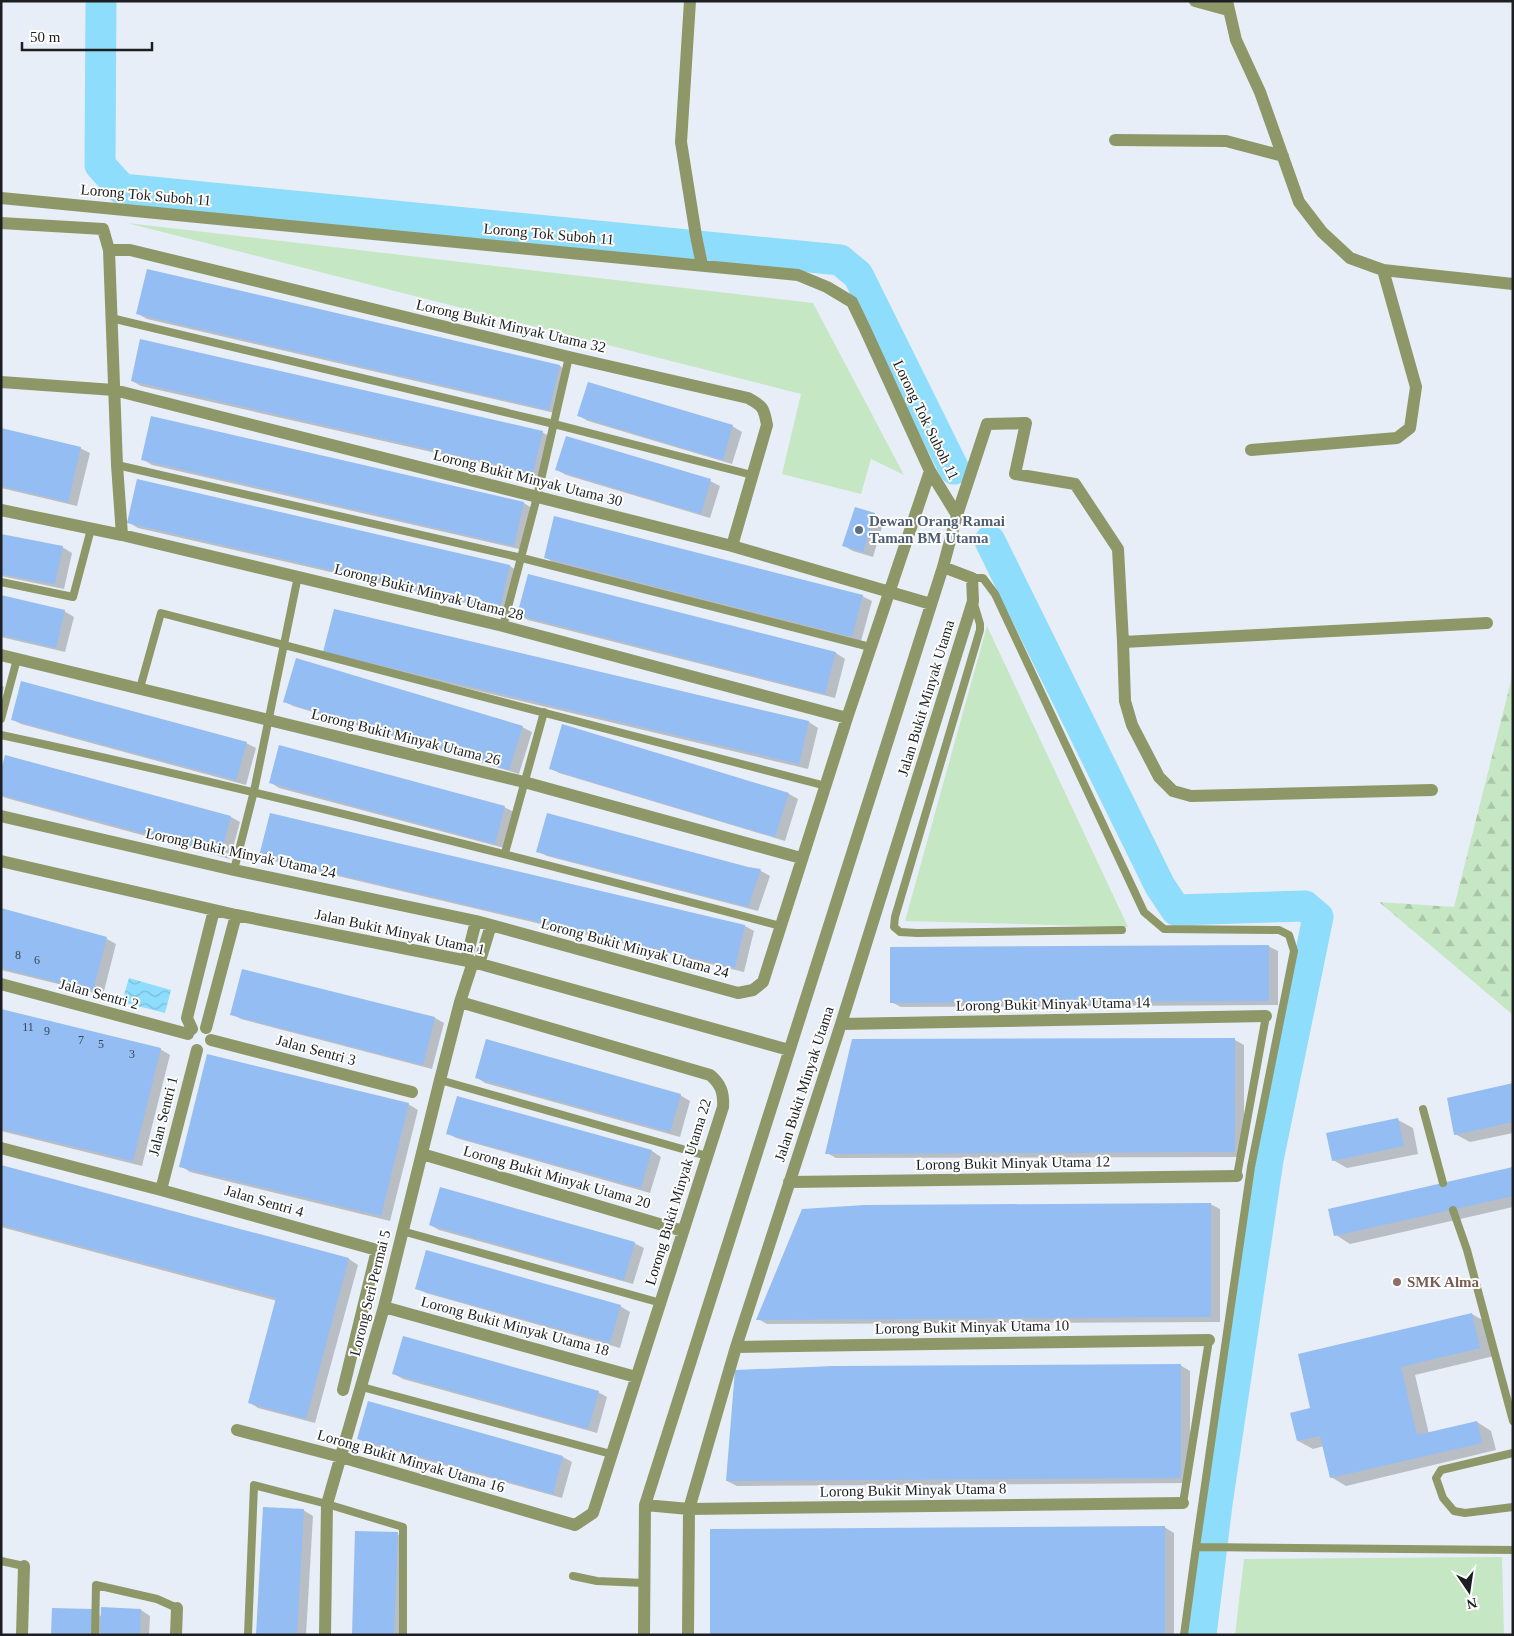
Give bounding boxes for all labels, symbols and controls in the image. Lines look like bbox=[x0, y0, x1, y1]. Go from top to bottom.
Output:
scale bar bbox=[22, 20, 152, 52]
text: 50 m bbox=[30, 29, 61, 45]
street label: Lorong Tok Suboh 11 bbox=[80, 181, 212, 209]
street label: Lorong Tok Suboh 11 bbox=[483, 220, 615, 248]
street label: Lorong Bukit Minyak Utama 32 bbox=[415, 296, 607, 356]
street label: Lorong Tok Suboh 11 bbox=[890, 358, 962, 482]
street label: Lorong Bukit Minyak Utama 30 bbox=[432, 447, 624, 509]
place label: Dewan Orang Ramai Taman BM Utama bbox=[869, 513, 1005, 546]
marker: Dewan Orang Ramai Taman BM Utama bbox=[853, 524, 865, 536]
street label: Lorong Bukit Minyak Utama 28 bbox=[333, 561, 525, 623]
street label: Jalan Bukit Minyak Utama bbox=[895, 618, 957, 778]
street label: Lorong Bukit Minyak Utama 26 bbox=[310, 706, 503, 768]
street label: Lorong Bukit Minyak Utama 24 bbox=[144, 825, 338, 881]
street label: Jalan Bukit Minyak Utama 1 bbox=[314, 906, 486, 958]
street label: Lorong Bukit Minyak Utama 24 bbox=[539, 915, 731, 981]
house number: 8 bbox=[15, 948, 21, 962]
house number: 6 bbox=[34, 953, 40, 967]
street label: Jalan Sentri 2 bbox=[57, 976, 141, 1012]
street label: Lorong Bukit Minyak Utama 14 bbox=[956, 994, 1151, 1014]
street label: Jalan Bukit Minyak Utama bbox=[771, 1004, 837, 1164]
house number: 11 bbox=[22, 1020, 34, 1034]
house number: 9 bbox=[44, 1024, 50, 1038]
street label: Jalan Sentri 3 bbox=[274, 1032, 358, 1068]
house number: 7 bbox=[78, 1033, 84, 1047]
house number: 5 bbox=[98, 1037, 104, 1051]
house number: 3 bbox=[129, 1047, 135, 1061]
street label: Jalan Sentri 1 bbox=[145, 1074, 181, 1158]
street label: Lorong Bukit Minyak Utama 22 bbox=[642, 1097, 714, 1287]
street label: Lorong Bukit Minyak Utama 20 bbox=[461, 1143, 653, 1211]
street label: Lorong Bukit Minyak Utama 12 bbox=[916, 1153, 1110, 1173]
street label: Jalan Sentri 4 bbox=[223, 1182, 306, 1220]
street label: Lorong Seri Permai 5 bbox=[347, 1228, 393, 1358]
place label: SMK Alma bbox=[1407, 1274, 1480, 1290]
marker: SMK Alma bbox=[1391, 1276, 1403, 1288]
street label: Lorong Bukit Minyak Utama 18 bbox=[419, 1293, 611, 1359]
street label: Lorong Bukit Minyak Utama 10 bbox=[875, 1317, 1069, 1337]
street label: Lorong Bukit Minyak Utama 16 bbox=[315, 1427, 507, 1496]
street label: Lorong Bukit Minyak Utama 8 bbox=[820, 1480, 1006, 1500]
north arrow bbox=[1444, 1566, 1494, 1616]
text: N bbox=[1465, 1595, 1478, 1612]

